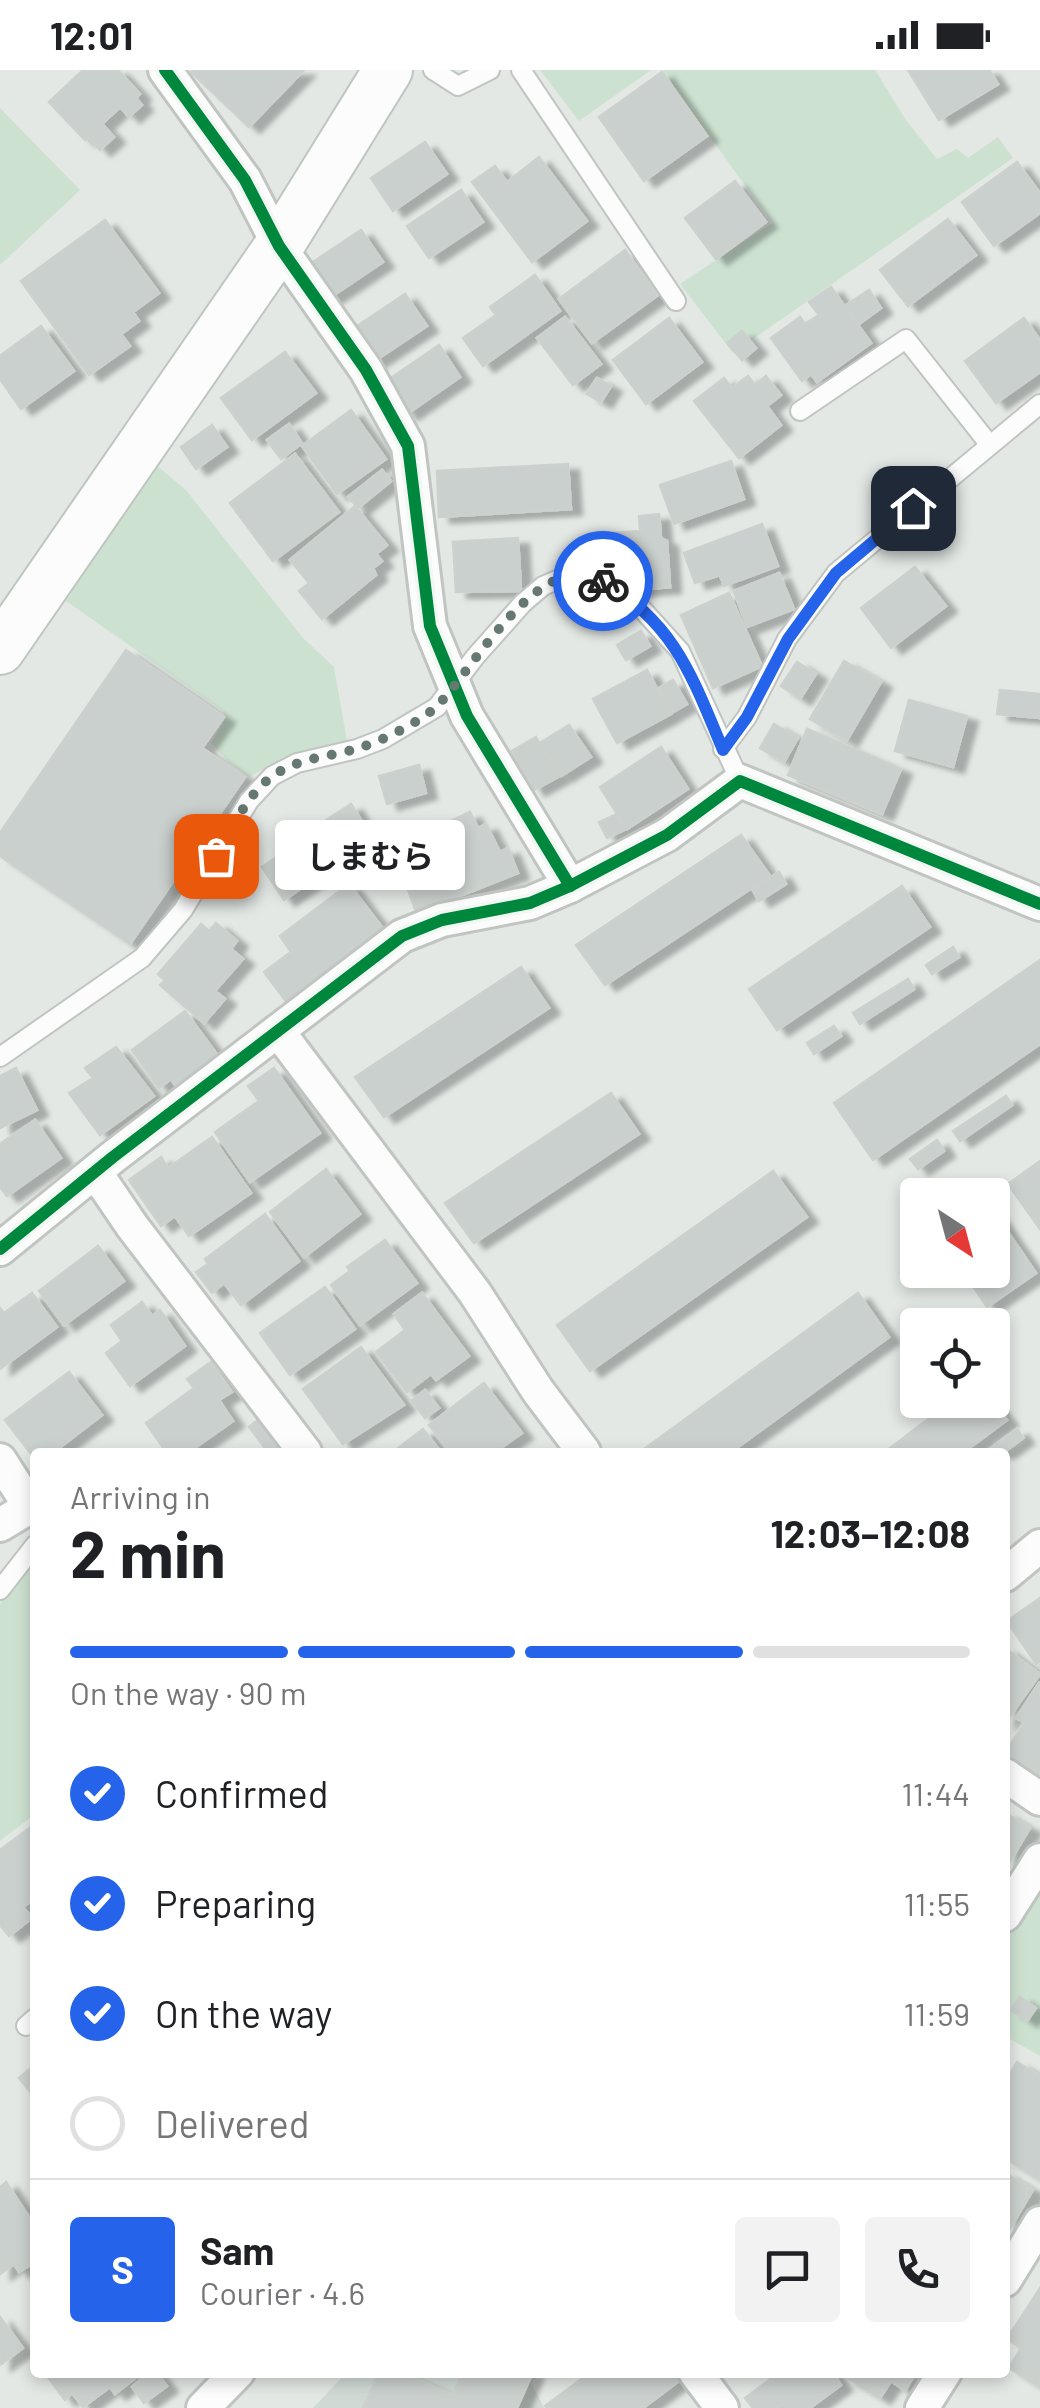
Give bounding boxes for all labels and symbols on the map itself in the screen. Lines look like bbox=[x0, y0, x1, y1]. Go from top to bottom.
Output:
pin bbox=[871, 466, 956, 551]
courier bbox=[553, 531, 653, 631]
pin bbox=[174, 814, 259, 899]
callout: しまむら bbox=[276, 821, 466, 891]
north arrow bbox=[900, 1178, 1010, 1288]

